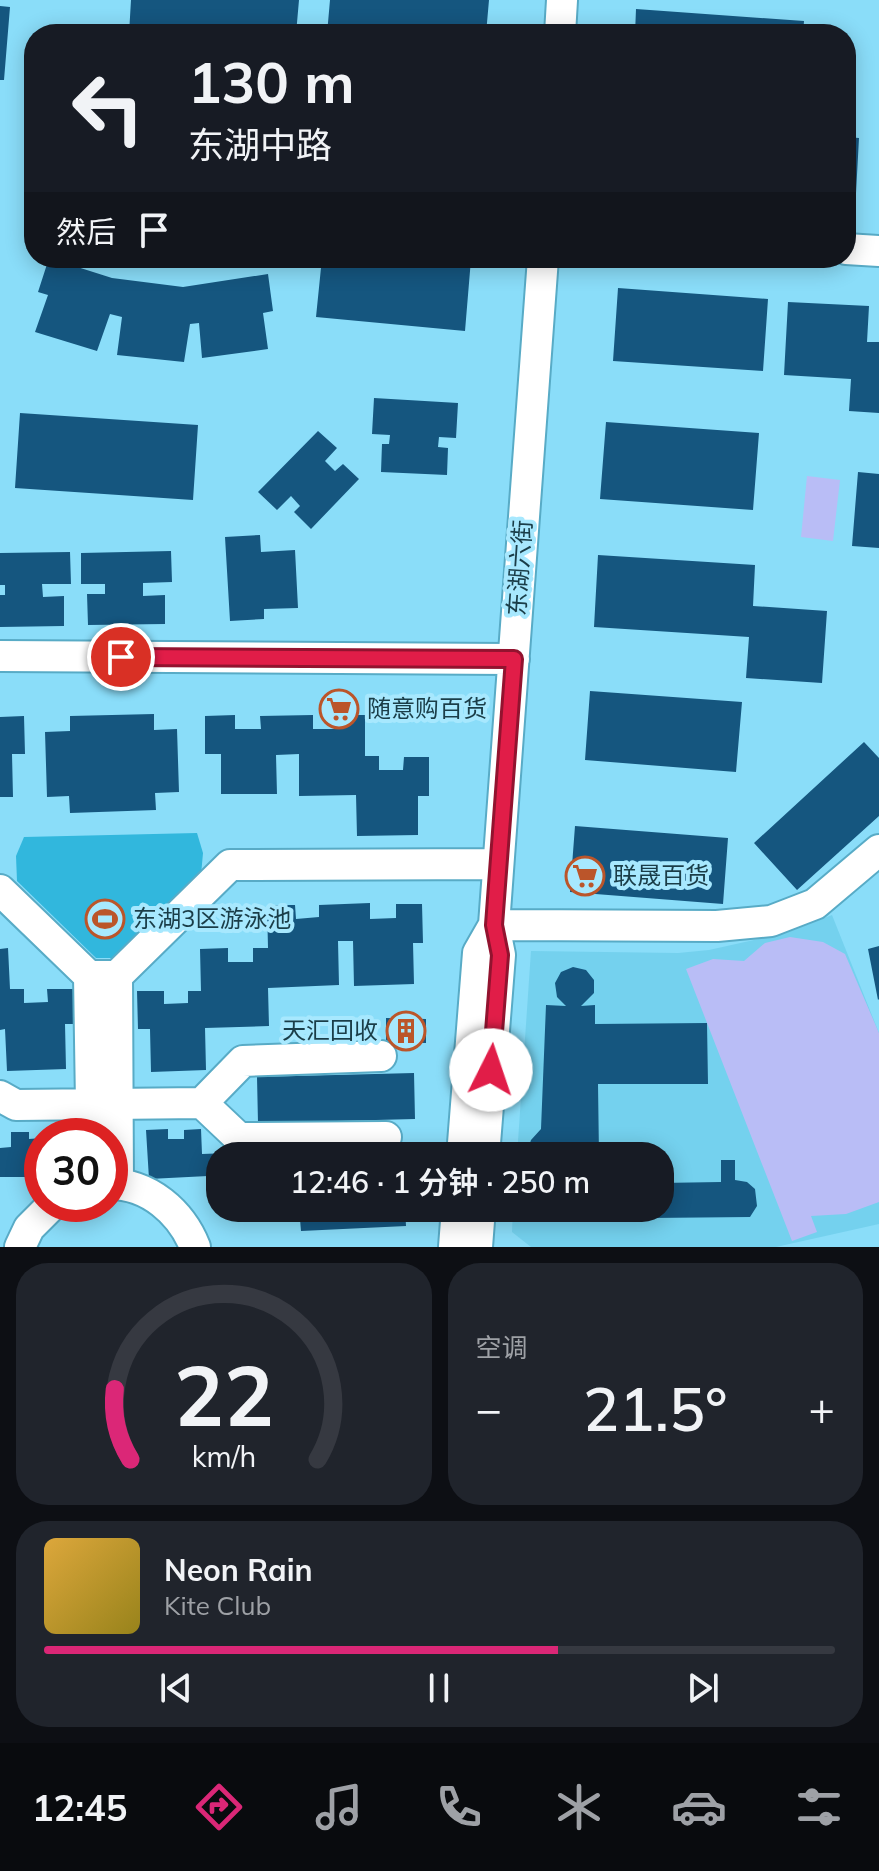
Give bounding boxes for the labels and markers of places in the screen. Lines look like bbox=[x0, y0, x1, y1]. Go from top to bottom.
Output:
pin bbox=[87, 623, 155, 691]
supermarket icon: 随意购百货 bbox=[318, 688, 360, 730]
place label: 随意购百货 bbox=[367, 693, 487, 723]
supermarket icon: 联晟百货 bbox=[564, 855, 606, 897]
place label: 联晟百货 bbox=[613, 860, 709, 890]
sports icon: 东湖3区游泳池 bbox=[84, 898, 126, 940]
place label: 东湖3区游泳池 bbox=[133, 903, 291, 933]
building icon: 天汇回收 bbox=[385, 1010, 427, 1052]
place label: 天汇回收 bbox=[282, 1015, 378, 1045]

